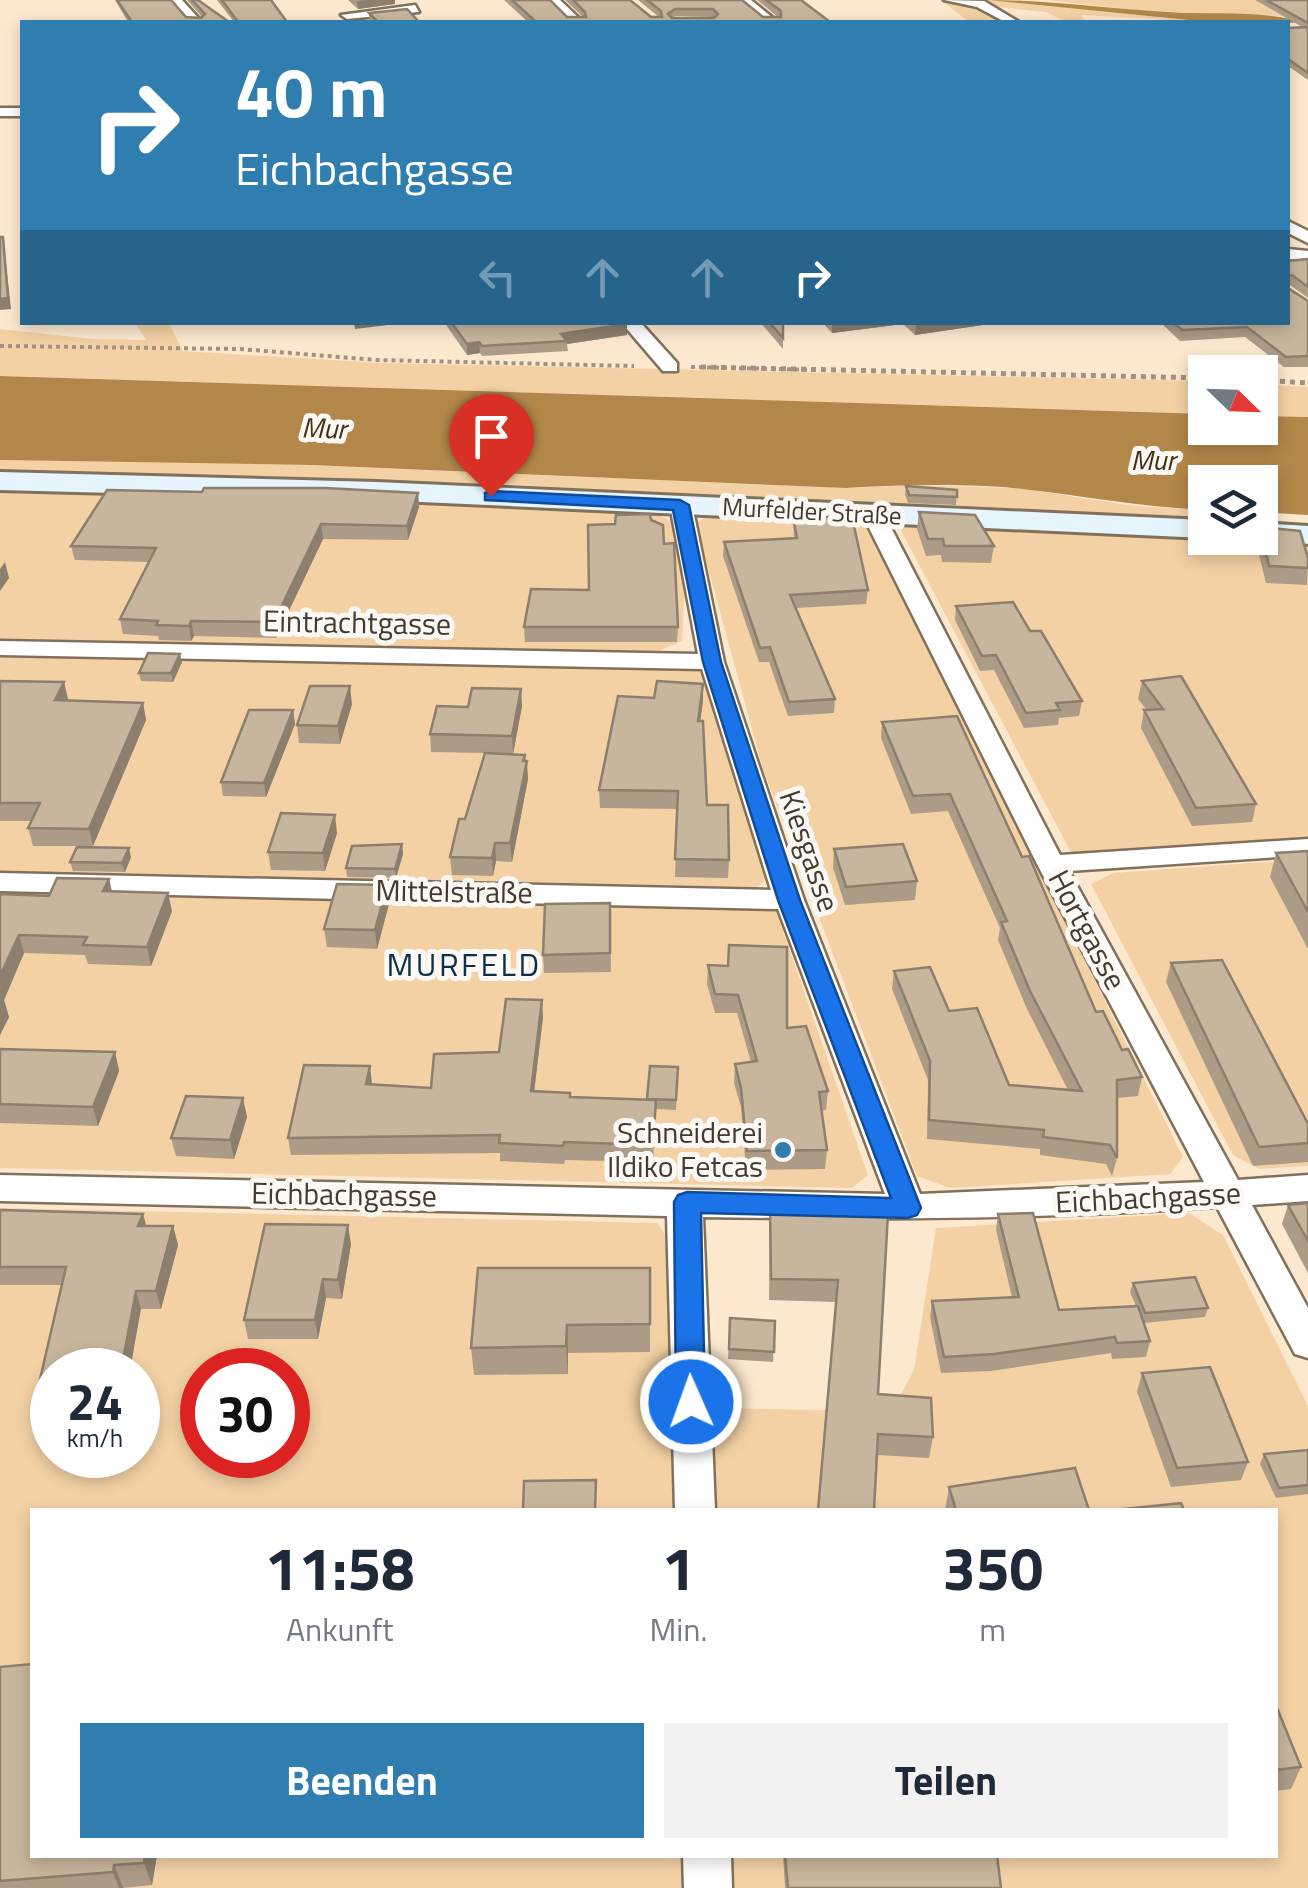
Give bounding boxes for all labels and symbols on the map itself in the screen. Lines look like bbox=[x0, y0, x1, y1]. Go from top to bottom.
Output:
north arrow bbox=[1188, 355, 1278, 445]
pin bbox=[449, 394, 534, 497]
water label: Mur bbox=[301, 405, 350, 450]
water label: Mur bbox=[1131, 438, 1178, 481]
street label: Murfelder Straße bbox=[721, 487, 903, 535]
street label: Eintrachtgasse bbox=[263, 597, 452, 647]
street label: Kiesgasse bbox=[768, 784, 852, 918]
street label: Hortgasse bbox=[1037, 861, 1139, 998]
street label: Mittelstraße bbox=[375, 867, 533, 915]
district label: MURFELD bbox=[386, 940, 542, 988]
place label: Schneiderei Ildiko Fetcas bbox=[607, 1109, 763, 1189]
marker: Schneiderei Ildiko Fetcas bbox=[772, 1139, 794, 1161]
street label: Eichbachgasse bbox=[251, 1169, 437, 1219]
street label: Eichbachgasse bbox=[1054, 1169, 1242, 1225]
speed limit sign: 30 bbox=[180, 1348, 310, 1478]
position arrow bbox=[639, 1350, 743, 1454]

